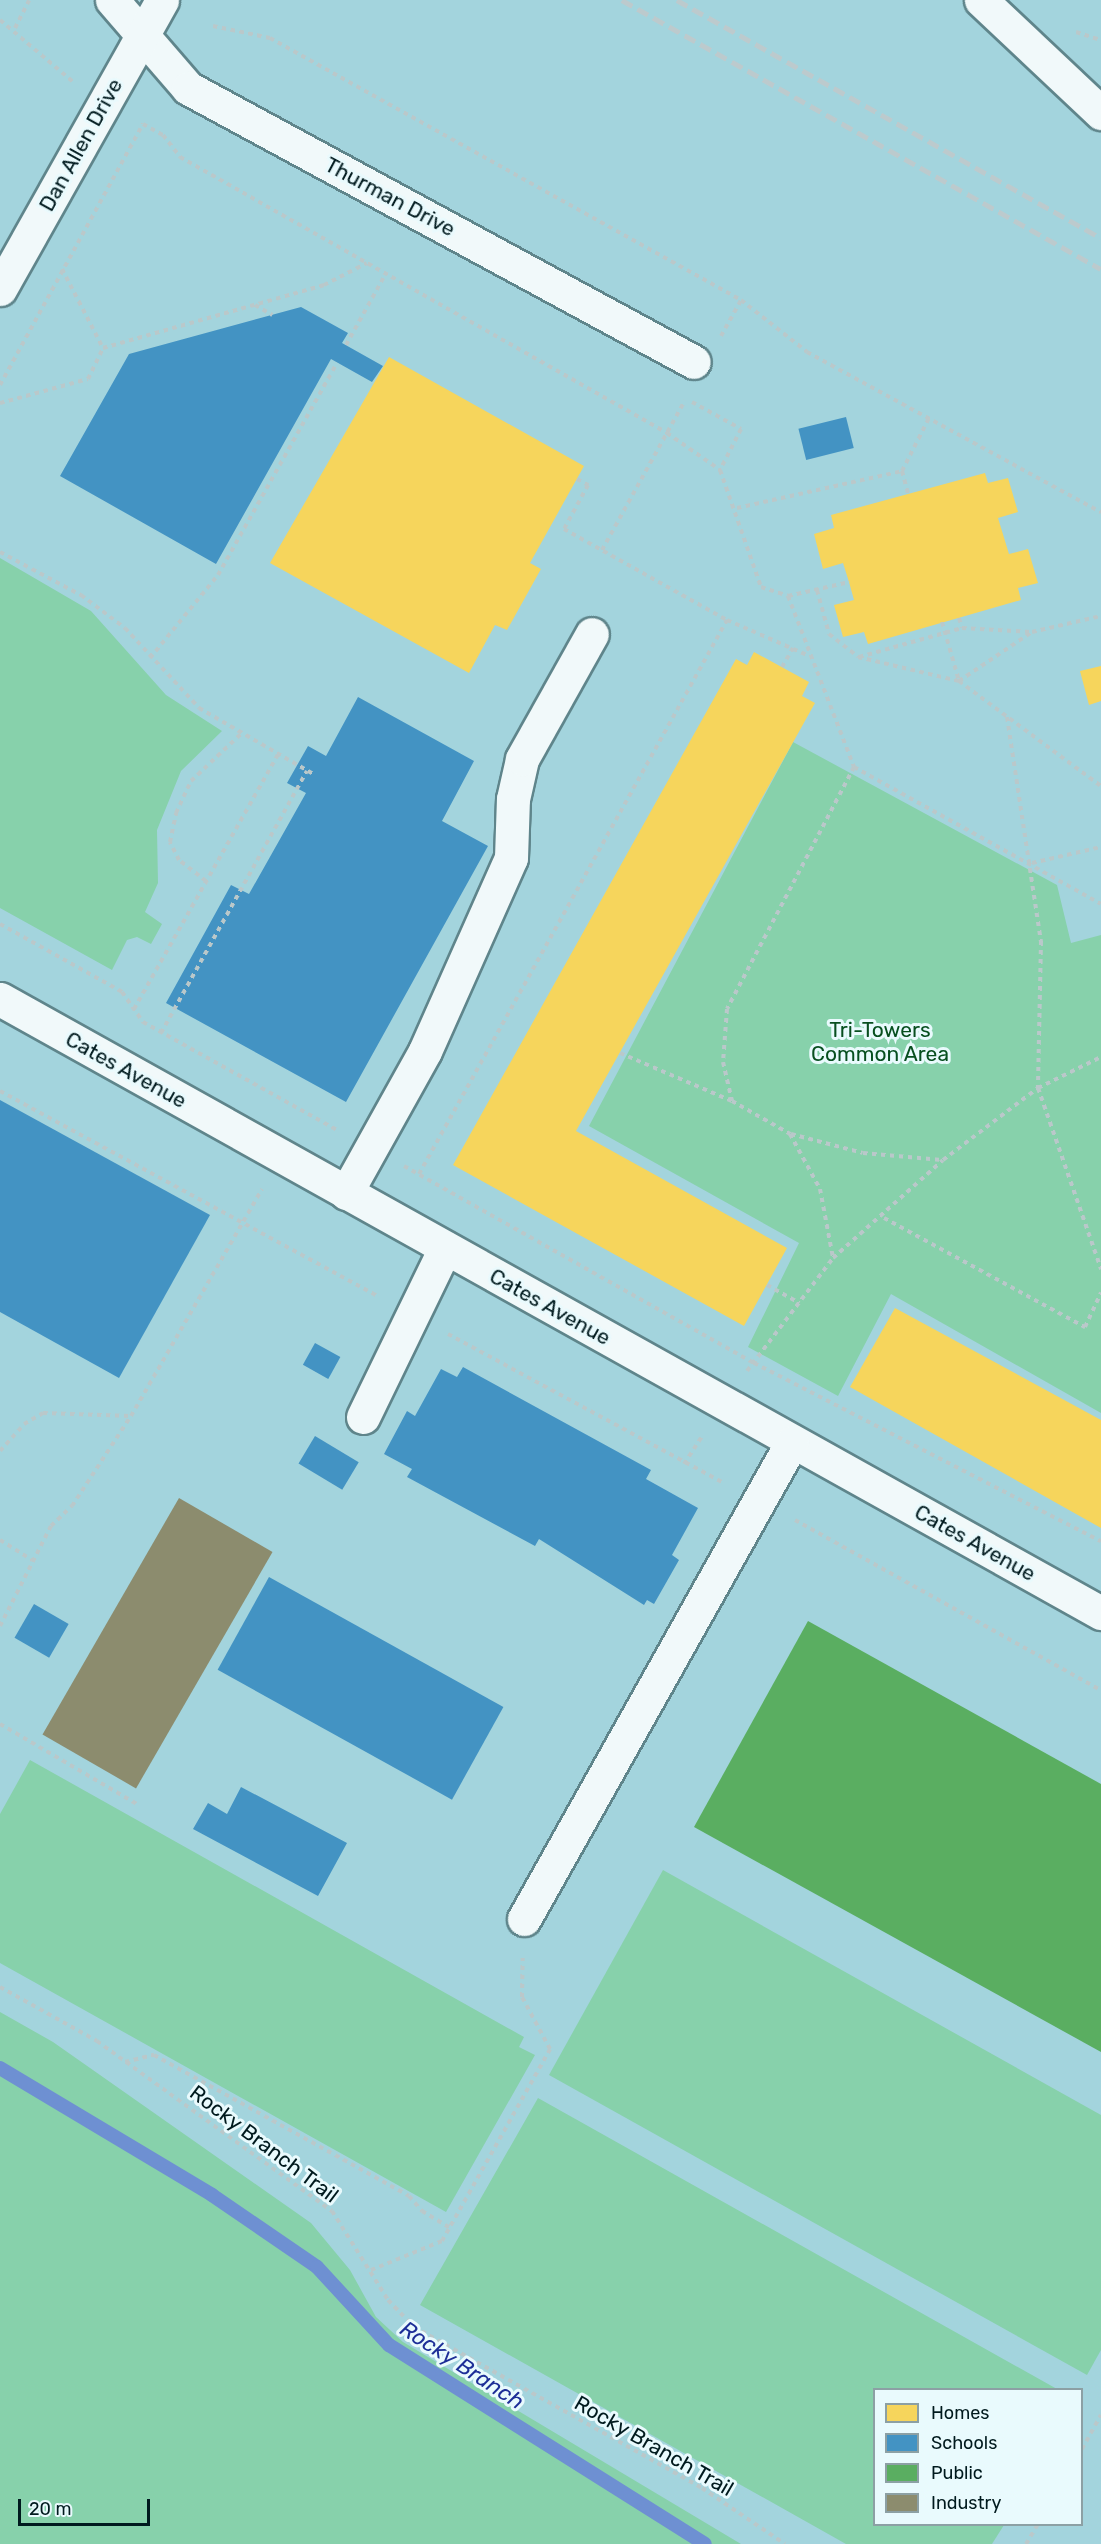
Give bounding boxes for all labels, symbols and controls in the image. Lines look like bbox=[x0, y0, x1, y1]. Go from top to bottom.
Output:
street label: Dan Allen Drive bbox=[34, 74, 128, 216]
street label: Thurman Drive bbox=[321, 152, 459, 242]
park label: Tri-Towers Common Area bbox=[811, 1017, 949, 1067]
street label: Cates Avenue bbox=[61, 1026, 191, 1114]
street label: Cates Avenue bbox=[485, 1263, 615, 1351]
street label: Cates Avenue bbox=[910, 1499, 1040, 1587]
street label: Rocky Branch Trail bbox=[184, 2080, 344, 2208]
water label: Rocky Branch bbox=[395, 2315, 529, 2415]
legend bbox=[873, 2388, 1083, 2526]
street label: Rocky Branch Trail bbox=[570, 2390, 738, 2502]
text: Homes bbox=[931, 2402, 989, 2424]
text: Schools bbox=[931, 2432, 997, 2454]
text: Public bbox=[931, 2462, 983, 2484]
scale bar bbox=[21, 2487, 153, 2525]
text: Industry bbox=[931, 2492, 1001, 2514]
text: 20 m bbox=[29, 2498, 71, 2520]

